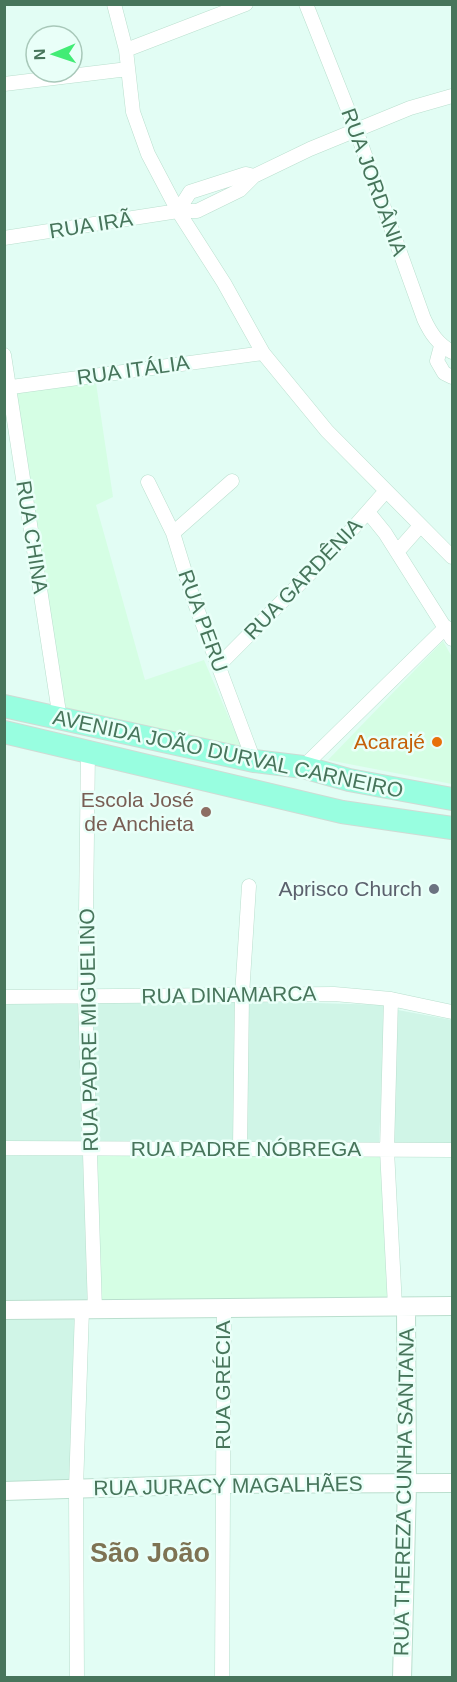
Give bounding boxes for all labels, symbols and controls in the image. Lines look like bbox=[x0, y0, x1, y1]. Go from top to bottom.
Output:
north arrow bbox=[24, 24, 84, 84]
text: N bbox=[31, 48, 48, 61]
street label: RUA JORDÂNIA bbox=[337, 105, 412, 259]
street label: RUA IRÃ bbox=[48, 207, 134, 242]
street label: RUA ITÁLIA bbox=[75, 350, 191, 389]
street label: RUA CHINA bbox=[12, 479, 53, 595]
street label: RUA GARDÊNIA bbox=[239, 514, 366, 644]
street label: RUA PERU bbox=[174, 566, 233, 675]
street label: AVENIDA JOÃO DURVAL CARNEIRO bbox=[51, 705, 405, 802]
place label: Acarajé bbox=[354, 730, 425, 753]
marker: Acarajé bbox=[430, 735, 444, 749]
place label: Escola José de Anchieta bbox=[81, 788, 194, 835]
marker: Escola José de Anchieta bbox=[199, 805, 213, 819]
place label: Aprisco Church bbox=[278, 877, 422, 900]
marker: Aprisco Church bbox=[427, 882, 441, 896]
street label: RUA PADRE MIGUELINO bbox=[75, 908, 102, 1152]
street label: RUA DINAMARCA bbox=[141, 981, 317, 1008]
street label: RUA PADRE NÓBREGA bbox=[131, 1137, 361, 1160]
street label: RUA GRÉCIA bbox=[211, 1320, 234, 1450]
street label: RUA THEREZA CUNHA SANTANA bbox=[389, 1328, 418, 1656]
street label: RUA JURACY MAGALHÃES bbox=[93, 1472, 363, 1499]
district label: São João bbox=[90, 1538, 210, 1568]

